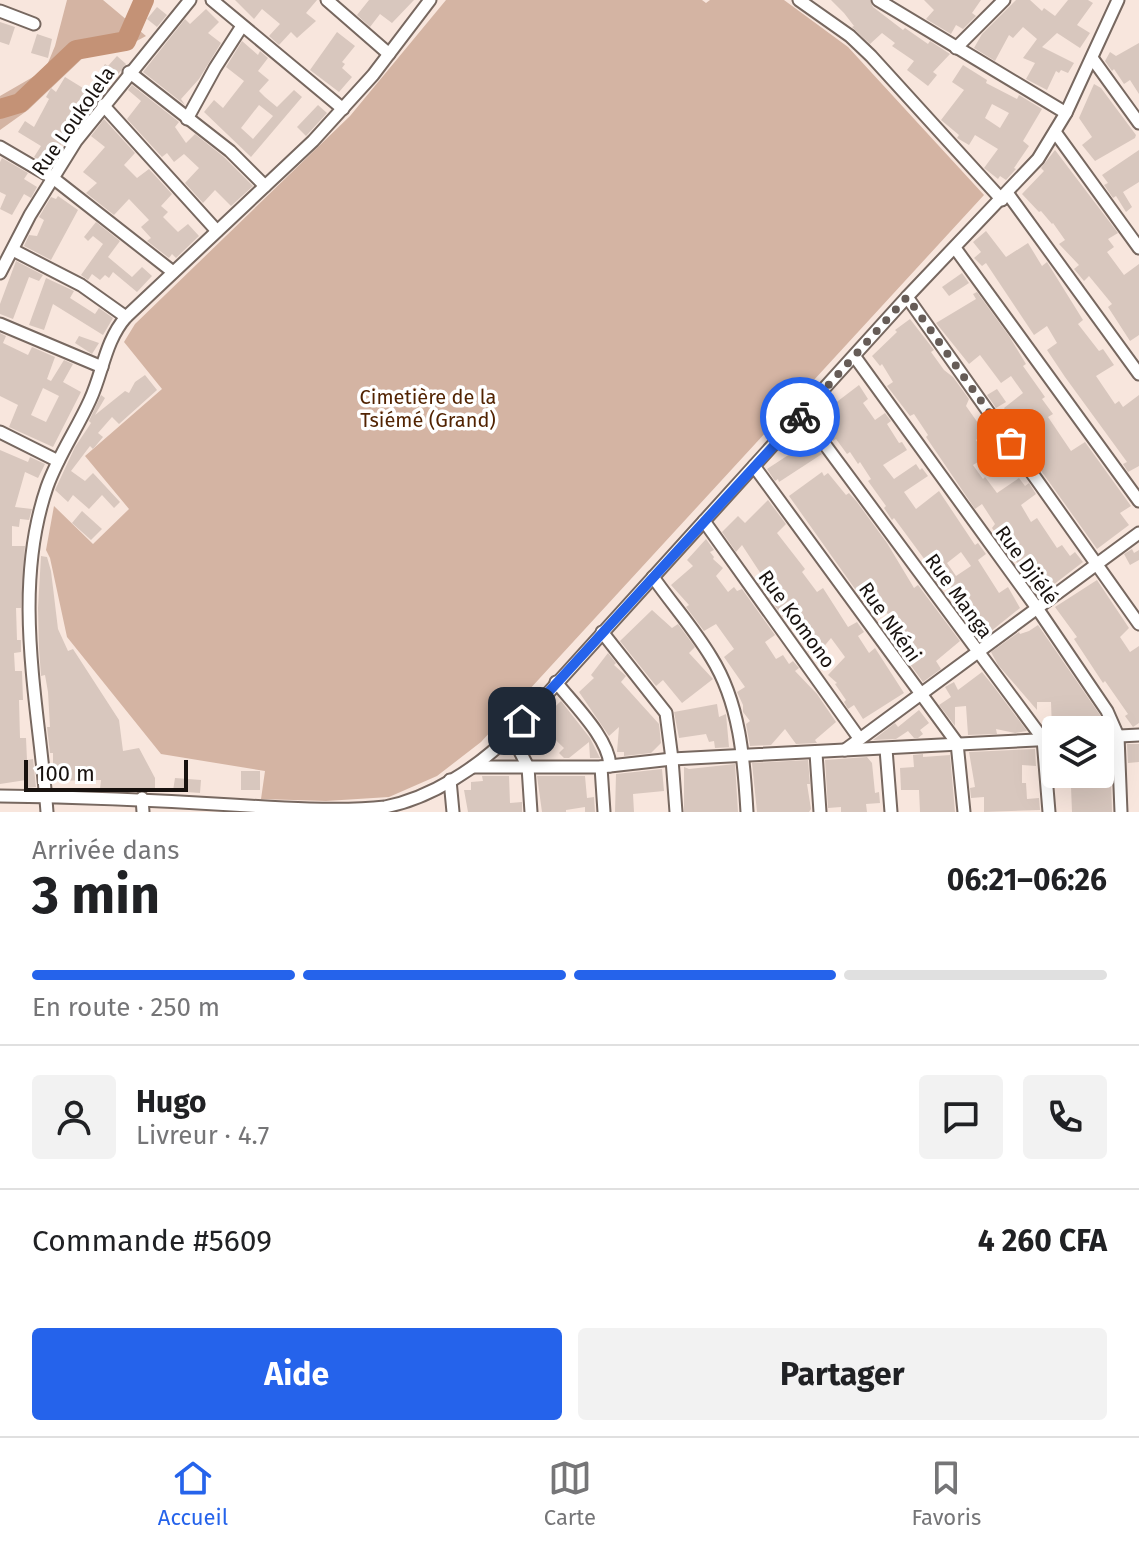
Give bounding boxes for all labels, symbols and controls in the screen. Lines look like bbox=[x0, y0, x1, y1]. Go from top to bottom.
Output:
street label: Rue Loukolela bbox=[27, 62, 119, 180]
courier bbox=[760, 377, 840, 457]
park label: Cimetière de la Tsiémé (Grand) bbox=[360, 385, 496, 432]
icon: bike bbox=[778, 395, 822, 439]
pin bbox=[977, 409, 1045, 477]
icon: bag bbox=[989, 421, 1033, 465]
street label: Rue Djiélé bbox=[990, 521, 1064, 609]
street label: Rue Manga bbox=[920, 549, 998, 643]
street label: Rue Komono bbox=[753, 565, 841, 673]
street label: Rue Nkéni bbox=[854, 577, 926, 667]
pin bbox=[488, 687, 556, 755]
icon: home bbox=[500, 699, 544, 743]
map controls bbox=[1042, 716, 1114, 788]
button: layers bbox=[1042, 716, 1114, 788]
scale bar bbox=[24, 756, 188, 792]
text: 100 m bbox=[36, 760, 95, 787]
text: Arrivée dans bbox=[32, 835, 179, 866]
text: 06:21–06:26 bbox=[947, 862, 1107, 898]
text: 3 min bbox=[32, 864, 160, 927]
text: En route · 250 m bbox=[32, 992, 220, 1023]
button: person bbox=[32, 1075, 116, 1159]
button: chat bbox=[919, 1075, 1003, 1159]
button: phone bbox=[1023, 1075, 1107, 1159]
text: Hugo bbox=[136, 1084, 207, 1120]
text: Livreur · 4.7 bbox=[136, 1120, 269, 1151]
text: Commande #5609 bbox=[32, 1223, 272, 1259]
text: 4 260 CFA bbox=[978, 1223, 1107, 1259]
button: Aide bbox=[32, 1328, 562, 1420]
button: Partager bbox=[578, 1328, 1107, 1420]
tab: Accueil bbox=[158, 1456, 228, 1531]
tab: Carte bbox=[544, 1456, 596, 1531]
tab: Favoris bbox=[912, 1456, 981, 1531]

